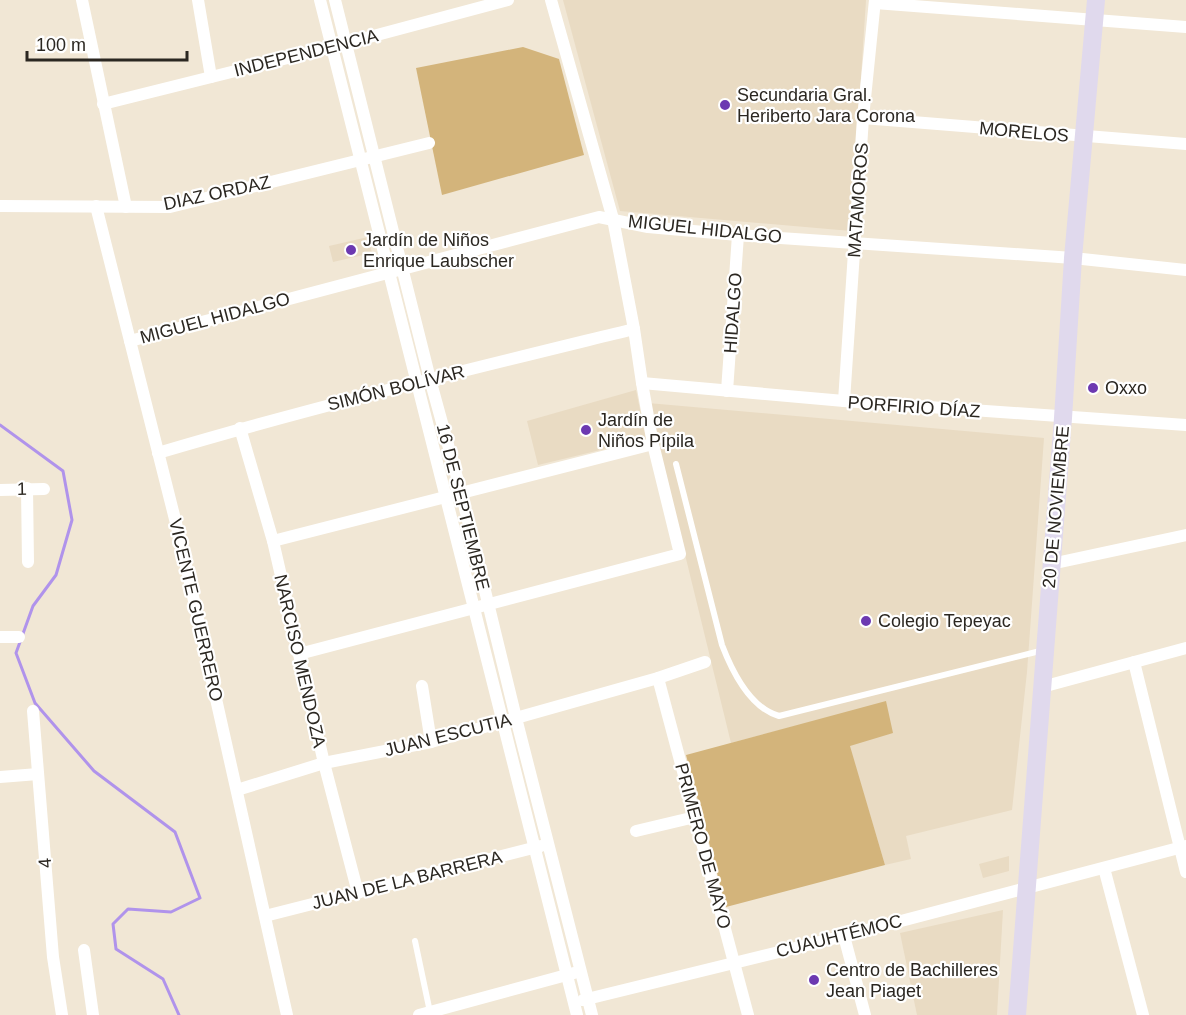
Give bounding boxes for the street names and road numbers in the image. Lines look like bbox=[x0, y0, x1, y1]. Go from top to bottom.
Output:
street label: INDEPENDENCIA bbox=[232, 25, 380, 81]
street label: MORELOS bbox=[978, 118, 1070, 146]
street label: MATAMOROS bbox=[844, 142, 872, 258]
street label: DIAZ ORDAZ bbox=[162, 172, 272, 214]
street label: MIGUEL HIDALGO bbox=[627, 211, 783, 247]
street label: HIDALGO bbox=[720, 272, 746, 354]
street label: MIGUEL HIDALGO bbox=[138, 288, 292, 348]
street label: SIMÓN BOLÍVAR bbox=[325, 360, 467, 415]
street label: PORFIRIO DÍAZ bbox=[847, 392, 981, 422]
street label: 16 DE SEPTIEMBRE bbox=[433, 422, 493, 592]
street label: 20 DE NOVIEMBRE bbox=[1039, 425, 1073, 589]
street label: 1 bbox=[17, 479, 27, 499]
street label: VICENTE GUERRERO bbox=[165, 517, 227, 703]
street label: NARCISO MENDOZA bbox=[270, 573, 330, 749]
street label: JUAN ESCUTIA bbox=[382, 710, 514, 760]
street label: PRIMERO DE MAYO bbox=[671, 761, 735, 931]
street label: JUAN DE LA BARRERA bbox=[310, 847, 504, 913]
street label: 4 bbox=[35, 857, 55, 869]
street label: CUAUHTÉMOC bbox=[774, 911, 904, 961]

